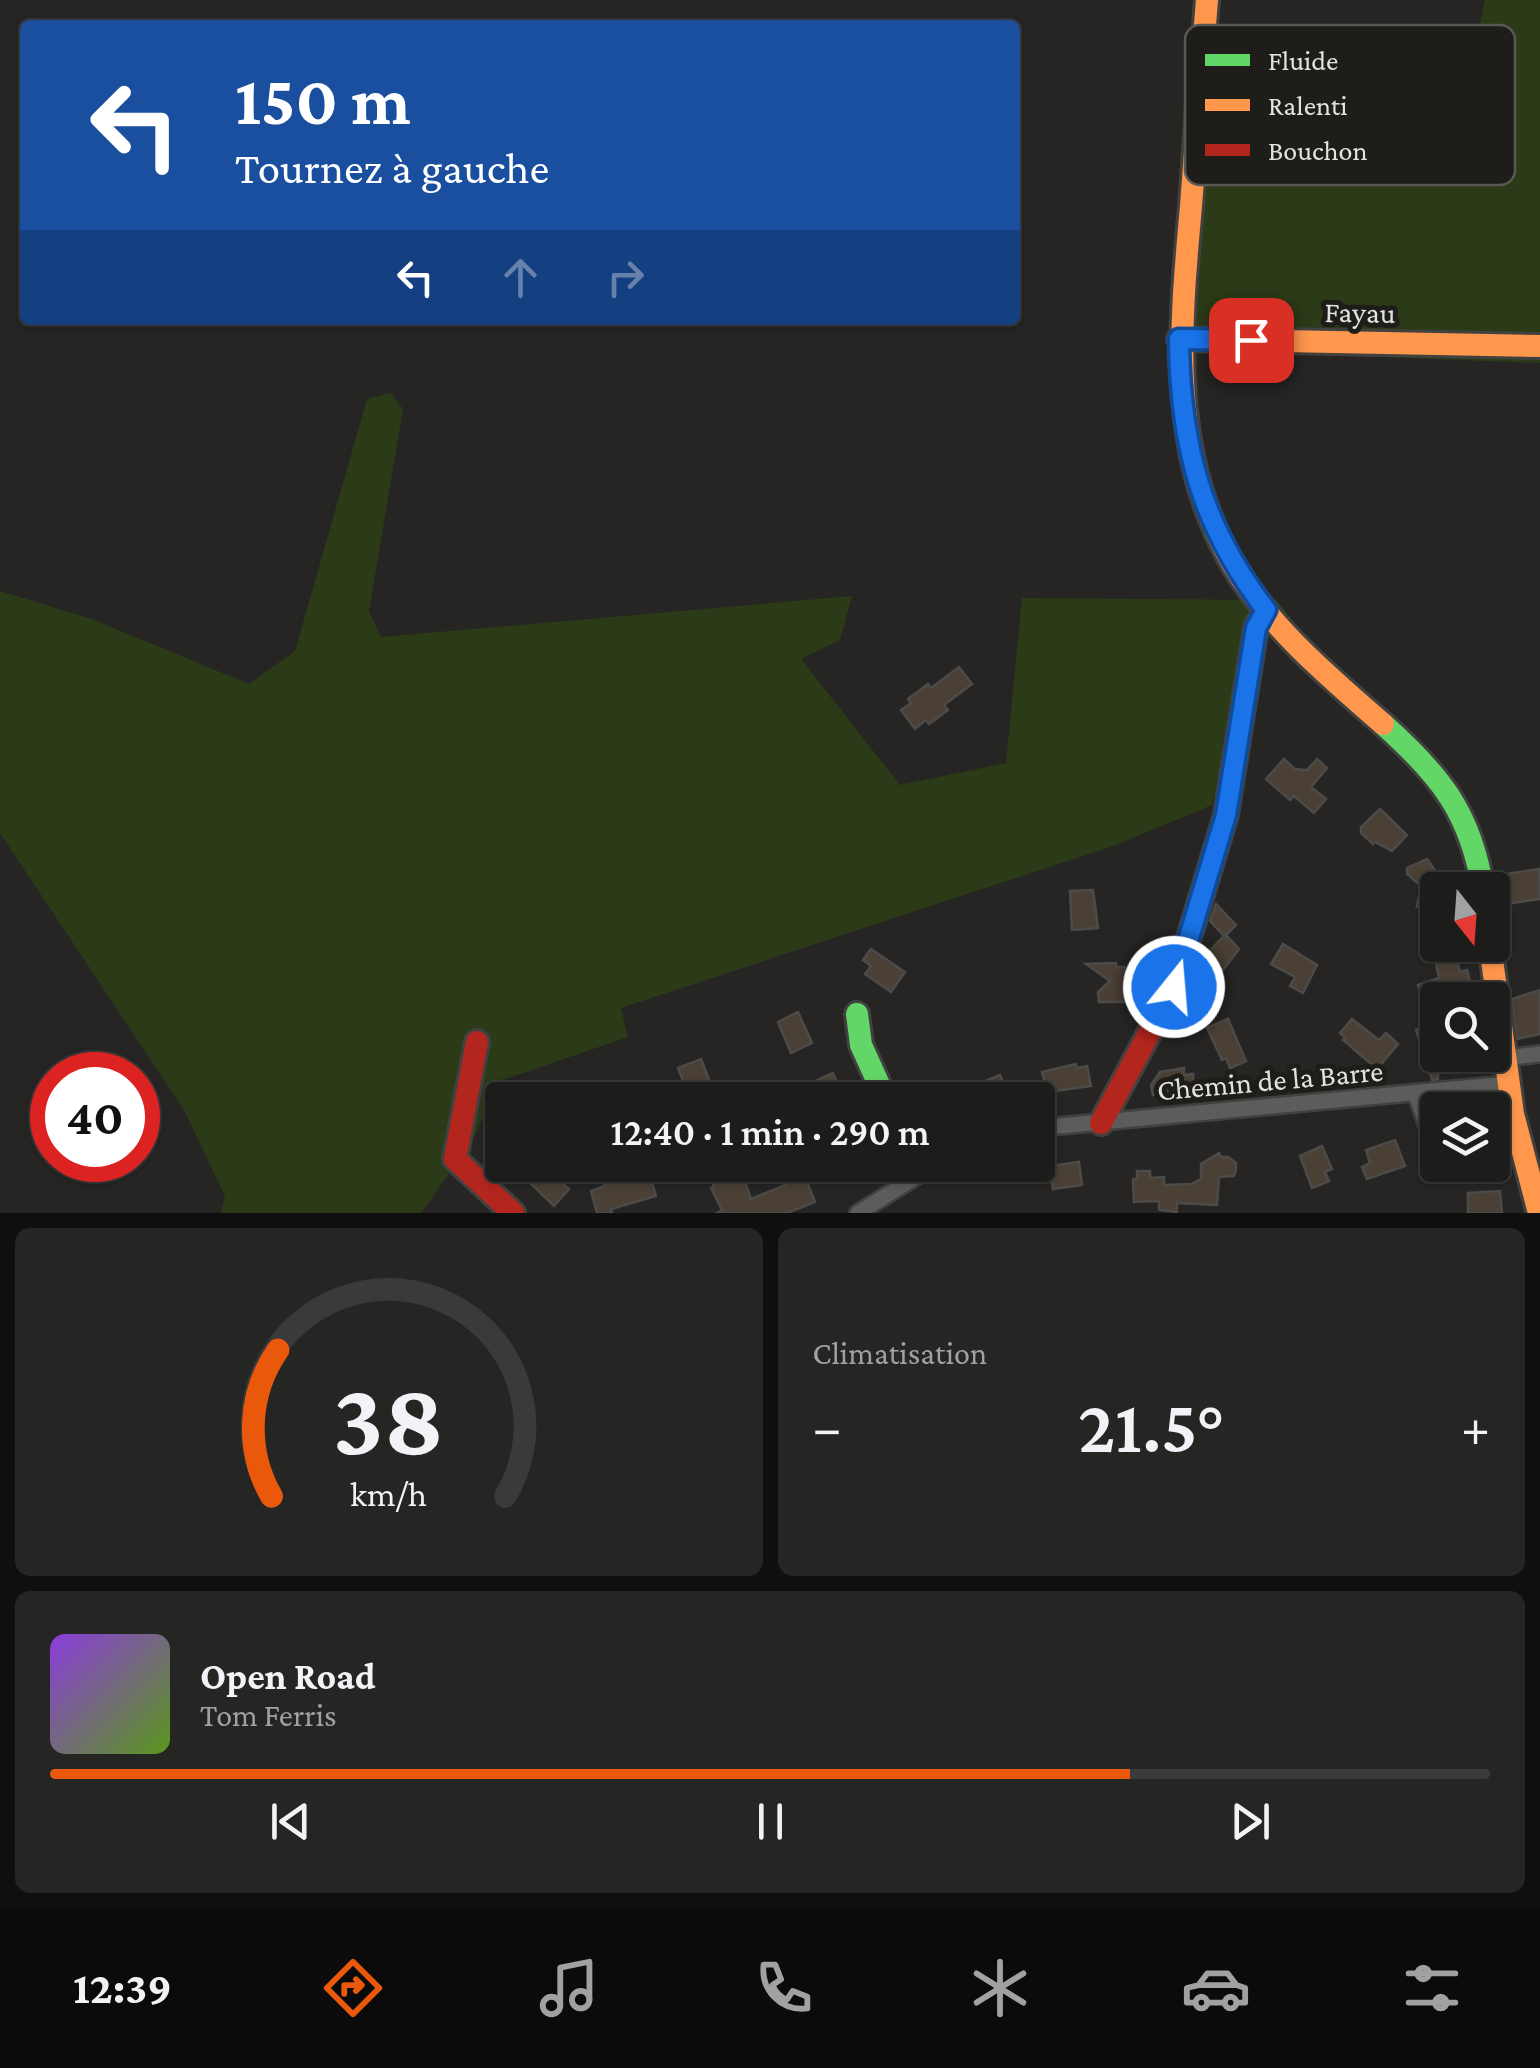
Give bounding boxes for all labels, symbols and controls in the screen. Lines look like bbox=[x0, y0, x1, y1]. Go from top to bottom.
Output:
legend bbox=[1185, 25, 1515, 185]
text: Fluide bbox=[1268, 45, 1338, 76]
icon: left bbox=[70, 60, 200, 190]
text: 150 m bbox=[235, 61, 411, 139]
text: Ralenti bbox=[1268, 90, 1348, 121]
text: Bouchon bbox=[1268, 135, 1368, 166]
text: Tournez à gauche bbox=[235, 143, 549, 193]
icon: left bbox=[388, 250, 443, 305]
icon: ahead bbox=[493, 250, 548, 305]
icon: right bbox=[598, 250, 653, 305]
street label: Fayau bbox=[1324, 295, 1396, 330]
pin bbox=[1209, 298, 1294, 383]
icon: arrive bbox=[1224, 313, 1279, 368]
north arrow bbox=[1420, 872, 1510, 962]
map controls bbox=[1420, 872, 1510, 1182]
position arrow bbox=[1122, 935, 1226, 1039]
button: search bbox=[1420, 982, 1510, 1072]
speed limit sign: 40 bbox=[30, 1052, 160, 1182]
street label: Chemin de la Barre bbox=[1156, 1054, 1384, 1106]
button: layers bbox=[1420, 1092, 1510, 1182]
text: 12:40 · 1 min · 290 m bbox=[610, 1111, 930, 1153]
text: Climatisation bbox=[813, 1335, 987, 1371]
text: 38 bbox=[333, 1361, 444, 1476]
text: 21.5° bbox=[1078, 1385, 1225, 1468]
text: − bbox=[813, 1397, 842, 1458]
text: + bbox=[1461, 1397, 1490, 1458]
text: km/h bbox=[350, 1474, 427, 1514]
text: Open Road bbox=[200, 1655, 376, 1697]
text: Tom Ferris bbox=[200, 1697, 337, 1733]
icon: previous bbox=[263, 1794, 318, 1849]
icon: pause bbox=[743, 1794, 798, 1849]
icon: next bbox=[1223, 1794, 1278, 1849]
icon: directions bbox=[318, 1953, 388, 2023]
icon: music bbox=[534, 1953, 604, 2023]
icon: phone bbox=[749, 1953, 819, 2023]
icon: climate bbox=[965, 1953, 1035, 2023]
icon: car bbox=[1181, 1953, 1251, 2023]
icon: filters bbox=[1397, 1953, 1467, 2023]
text: 12:39 bbox=[73, 1963, 172, 2013]

